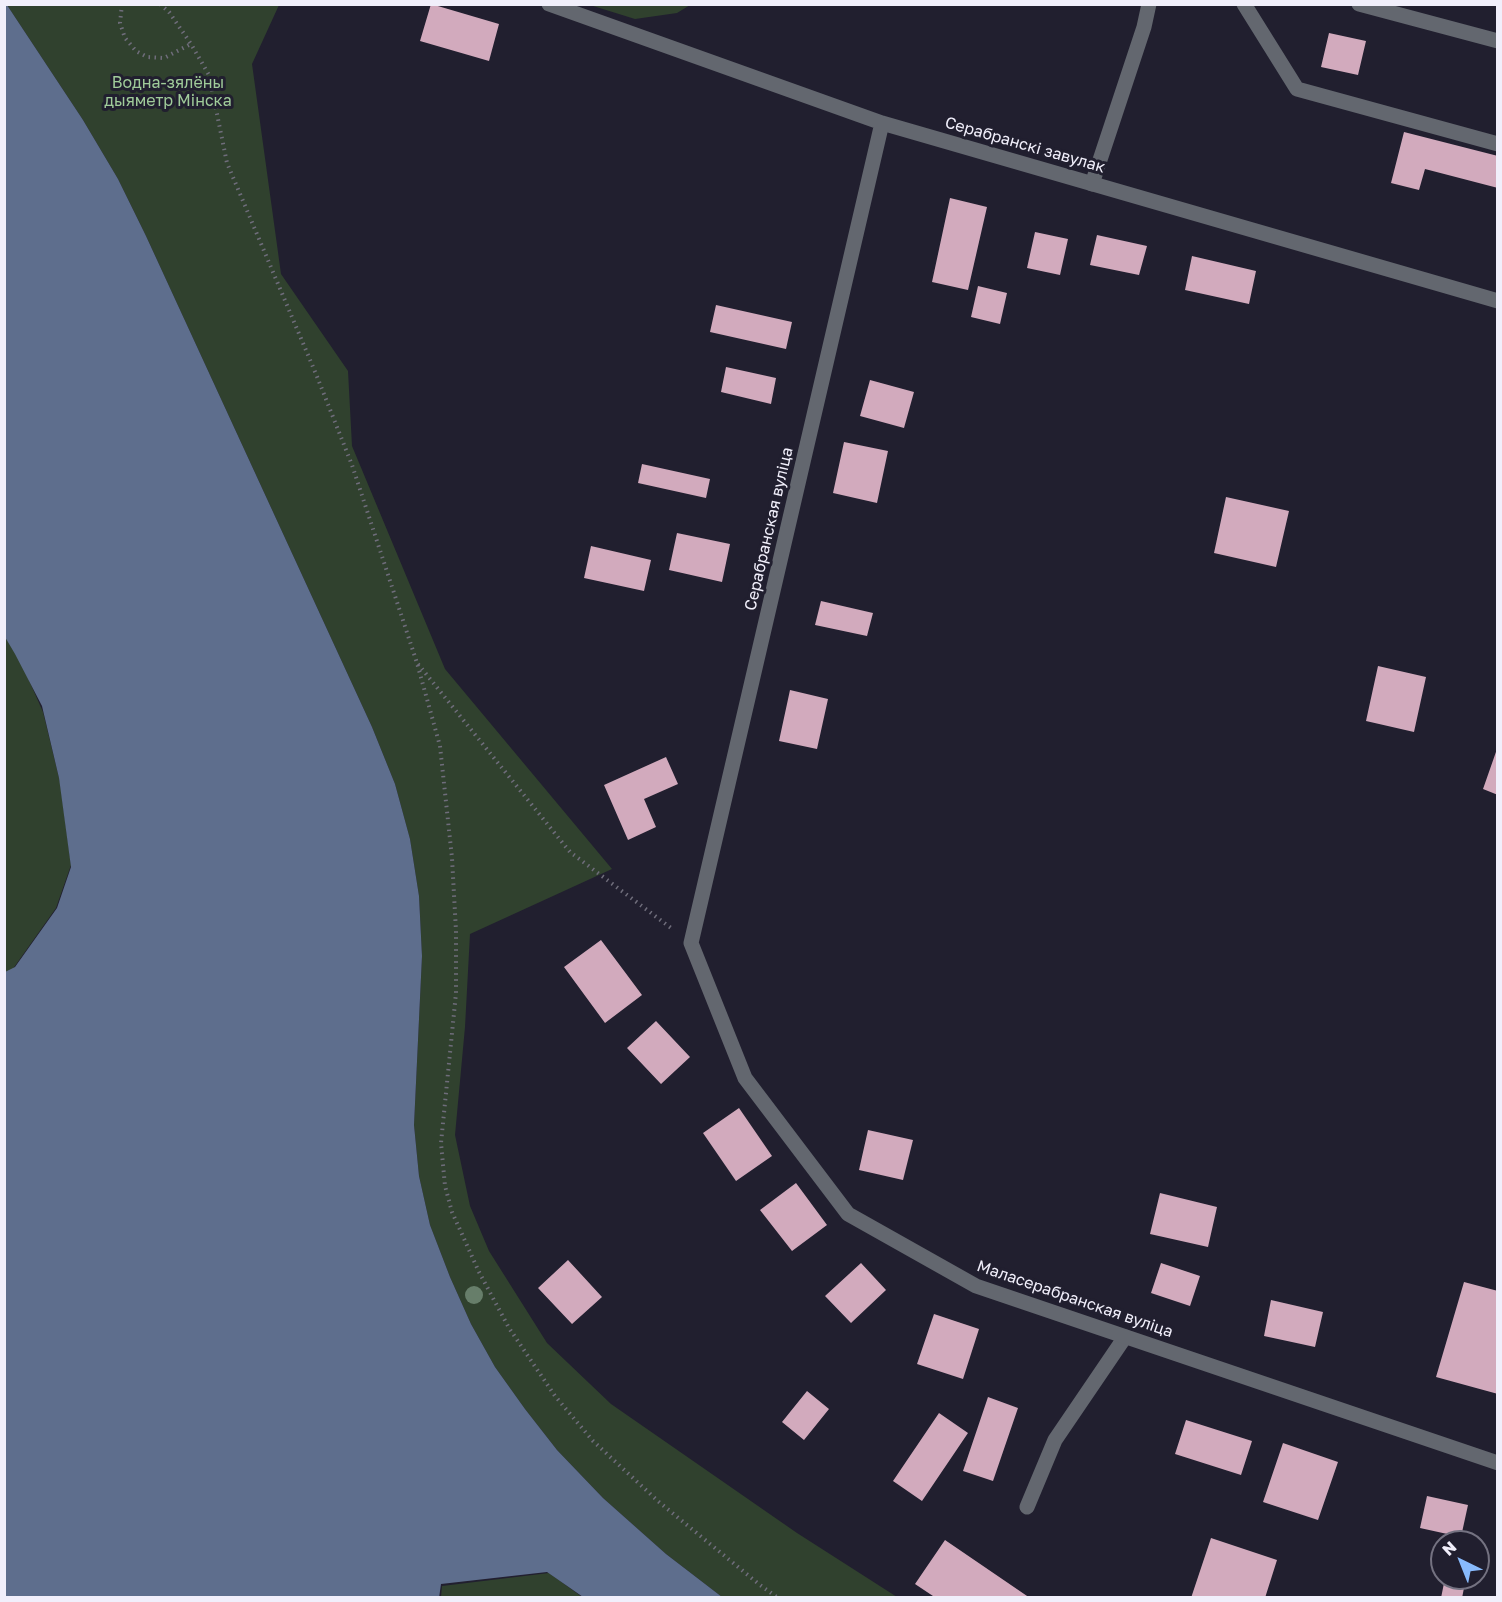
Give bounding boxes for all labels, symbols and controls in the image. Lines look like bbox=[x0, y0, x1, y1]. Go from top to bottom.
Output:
park label: Водна-зялёны дыяметр Мінска bbox=[104, 73, 232, 111]
street label: Серабранскі завулак bbox=[943, 113, 1107, 177]
street label: Серабранская вуліца bbox=[741, 445, 797, 613]
street label: Маласерабранская вуліца bbox=[974, 1256, 1176, 1342]
north arrow bbox=[1430, 1530, 1490, 1590]
text: N bbox=[1438, 1537, 1460, 1560]

